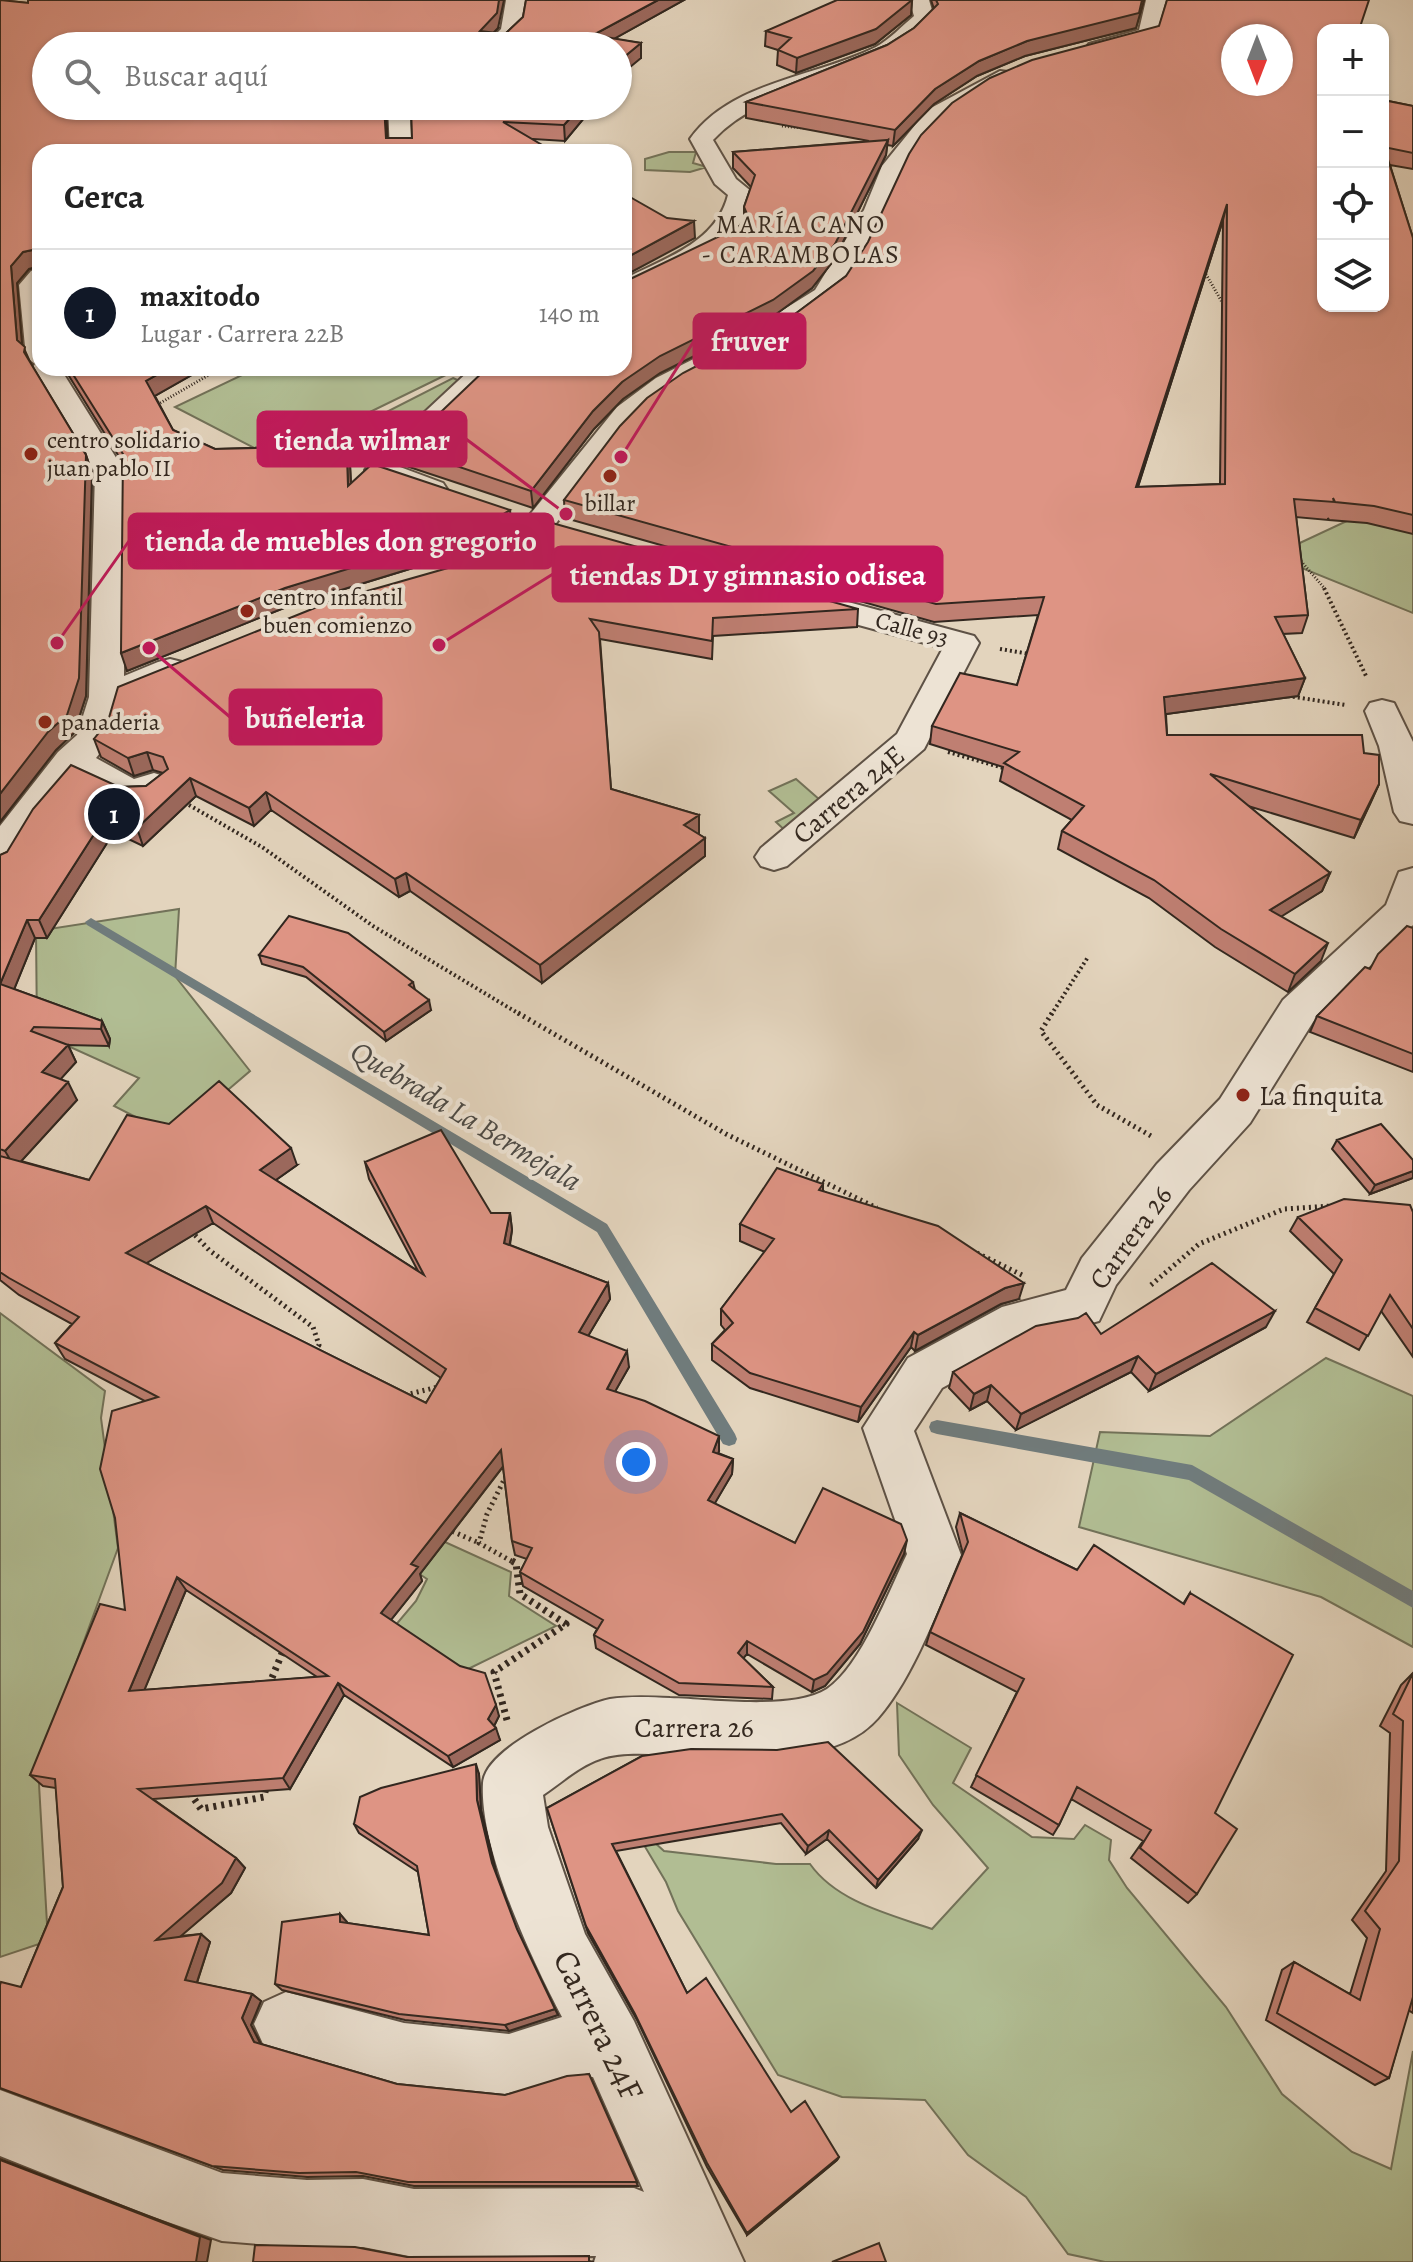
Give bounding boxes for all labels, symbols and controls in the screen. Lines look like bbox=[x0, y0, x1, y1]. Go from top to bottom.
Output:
north arrow bbox=[1221, 24, 1293, 96]
map controls bbox=[1317, 24, 1389, 312]
button: + bbox=[1317, 24, 1389, 96]
search box bbox=[32, 32, 632, 120]
icon: search bbox=[60, 54, 104, 98]
text: Buscar aquí bbox=[124, 56, 268, 96]
button: − bbox=[1317, 96, 1389, 168]
button: locate bbox=[1317, 168, 1389, 240]
text: Cerca bbox=[64, 173, 145, 220]
district label: MARÍA CANO - CARAMBOLAS bbox=[701, 207, 901, 272]
button: layers bbox=[1317, 240, 1389, 312]
text: maxitodo bbox=[140, 276, 260, 316]
text: 1 bbox=[85, 296, 95, 331]
text: 140 m bbox=[539, 296, 600, 331]
callout: fruver bbox=[694, 314, 805, 368]
text: Lugar · Carrera 22B bbox=[140, 316, 344, 351]
text: fruver bbox=[711, 321, 789, 361]
callout: tienda wilmar bbox=[258, 412, 466, 466]
text: tienda wilmar bbox=[274, 420, 450, 460]
place label: centro solidario juan pablo II bbox=[47, 424, 201, 484]
marker: centro solidario juan pablo II bbox=[22, 445, 40, 463]
marker: billar bbox=[601, 467, 619, 485]
place label: billar bbox=[584, 487, 636, 519]
callout: tienda de muebles don gregorio bbox=[129, 514, 553, 568]
text: tienda de muebles don gregorio bbox=[145, 521, 537, 561]
callout: tiendas D1 y gimnasio odisea bbox=[553, 547, 942, 601]
text: tiendas D1 y gimnasio odisea bbox=[570, 555, 927, 595]
place label: centro infantil buen comienzo bbox=[263, 581, 412, 641]
marker: centro infantil buen comienzo bbox=[238, 602, 256, 620]
street label: Calle 93 bbox=[872, 604, 952, 654]
callout: buñeleria bbox=[230, 690, 381, 744]
text: buñeleria bbox=[244, 698, 365, 738]
place label: panaderia bbox=[61, 706, 161, 738]
marker: panaderia bbox=[36, 713, 54, 731]
street label: Carrera 24E bbox=[784, 737, 913, 853]
pin: 1 bbox=[88, 784, 140, 844]
water label: Quebrada La Bermejala bbox=[343, 1031, 589, 1201]
place label: La finquita bbox=[1259, 1077, 1383, 1115]
marker: La finquita bbox=[1234, 1086, 1252, 1104]
street label: Carrera 26 bbox=[1080, 1178, 1181, 1297]
your location bbox=[616, 1442, 656, 1482]
street label: Carrera 26 bbox=[634, 1709, 754, 1747]
street label: Carrera 24F bbox=[542, 1942, 655, 2108]

